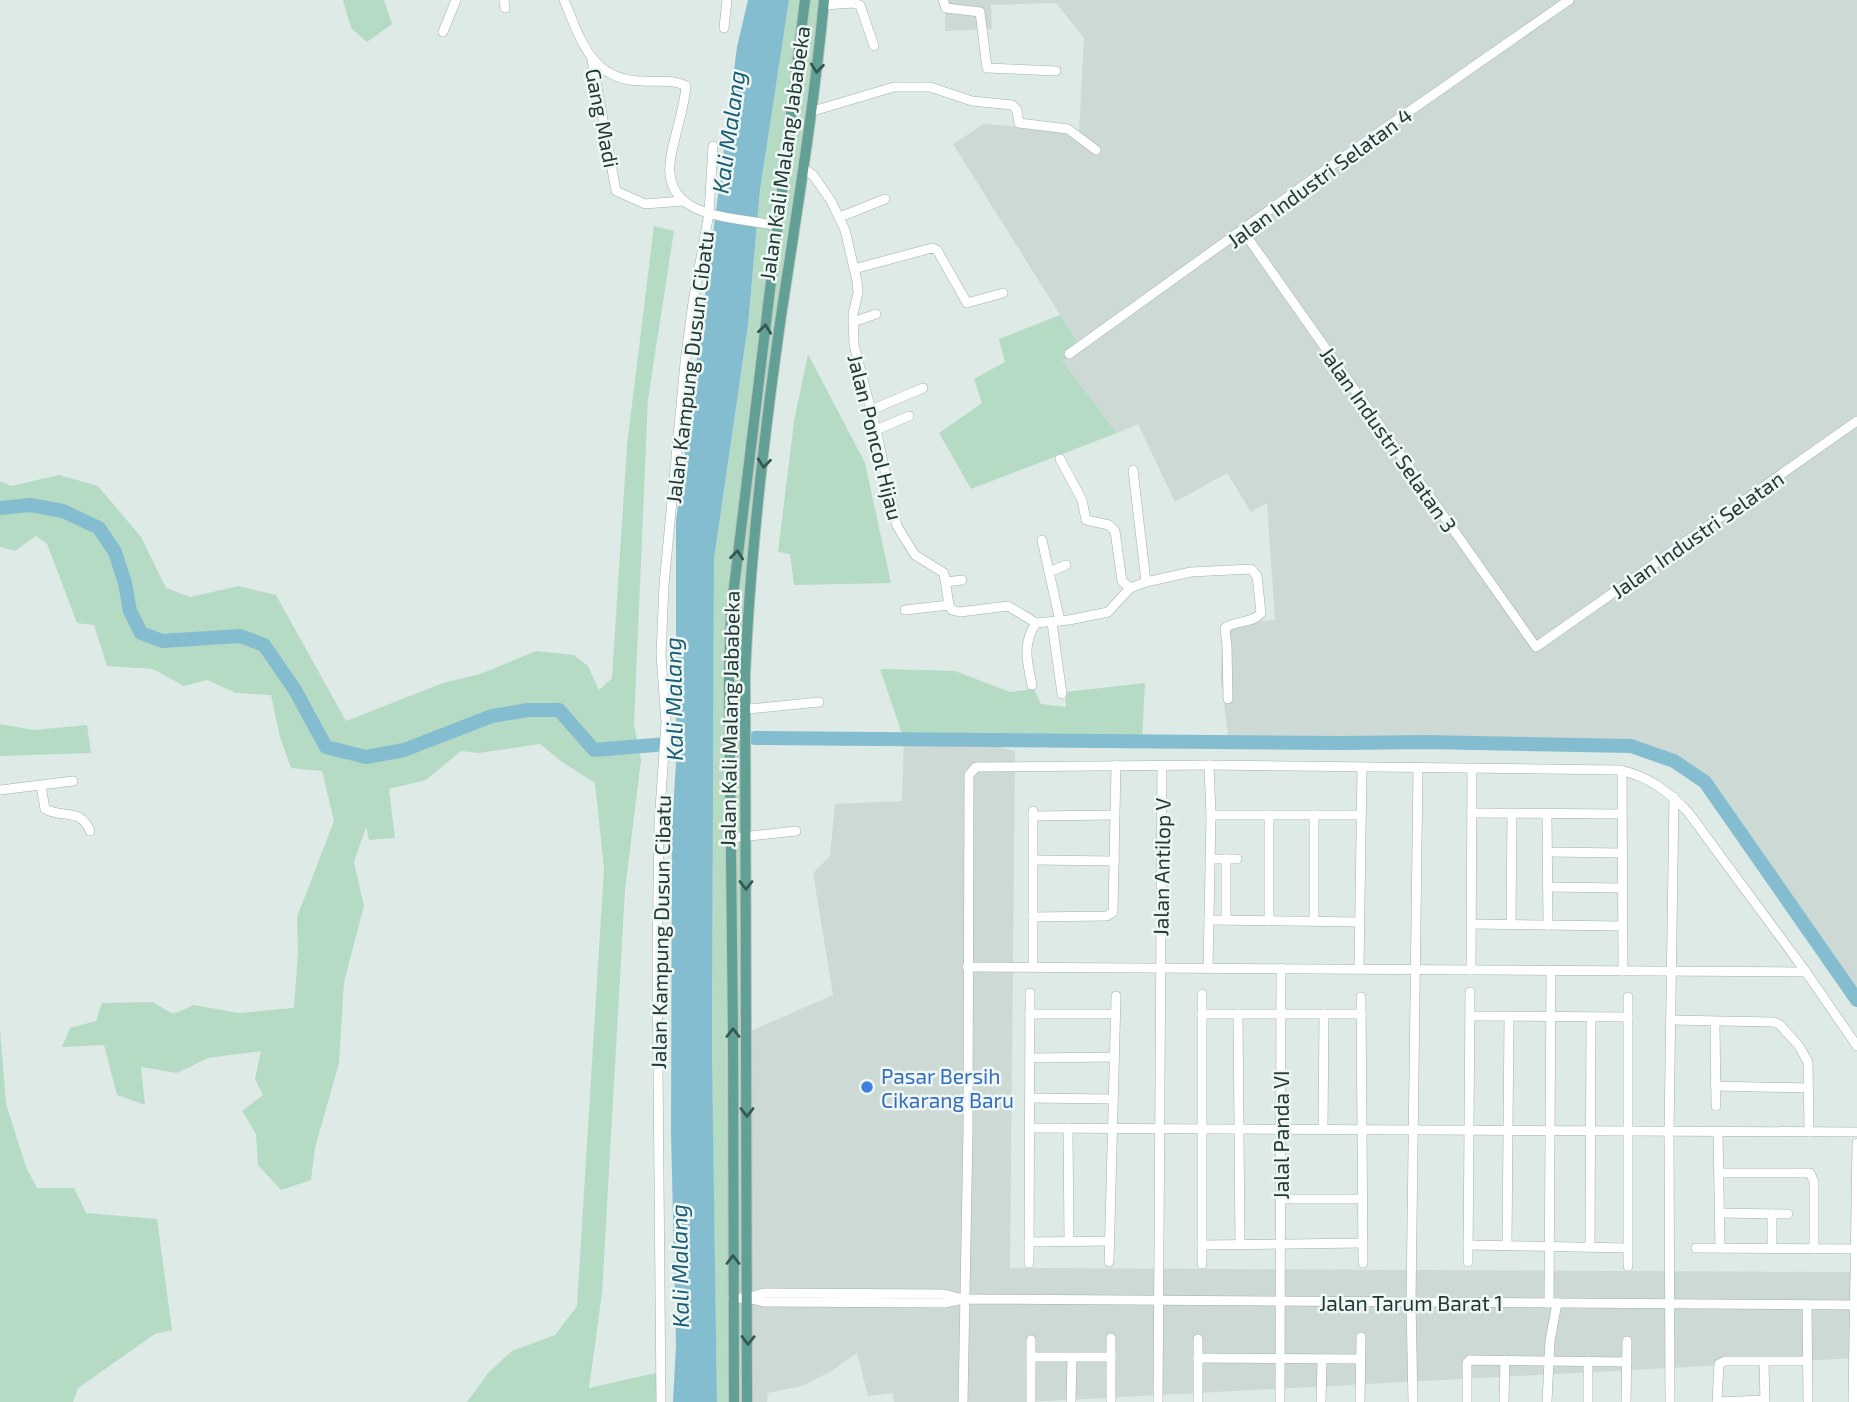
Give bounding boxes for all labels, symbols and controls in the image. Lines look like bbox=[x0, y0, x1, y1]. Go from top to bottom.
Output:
street label: Jalan Kali Malang Jababeka bbox=[754, 24, 814, 282]
one-way arrow bbox=[810, 62, 825, 74]
street label: Gang Madi bbox=[581, 66, 625, 170]
water label: Kali Malang bbox=[706, 69, 750, 195]
street label: Jalan Industri Selatan 4 bbox=[1222, 102, 1416, 252]
street label: Jalan Kampung Dusun Cibatu bbox=[660, 229, 718, 505]
one-way arrow bbox=[757, 323, 772, 335]
street label: Jalan Industri Selatan 3 bbox=[1315, 341, 1463, 537]
street label: Jalan Poncol Hijau bbox=[842, 351, 909, 523]
one-way arrow bbox=[756, 457, 771, 469]
street label: Jalan Industri Selatan bbox=[1606, 465, 1788, 603]
one-way arrow bbox=[730, 549, 745, 561]
street label: Jalan Kali Malang Jababeka bbox=[714, 590, 744, 848]
water label: Kali Malang bbox=[658, 637, 688, 761]
street label: Jalan Kampung Dusun Cibatu bbox=[645, 795, 675, 1069]
street label: Jalan Antilop V bbox=[1147, 797, 1175, 937]
one-way arrow bbox=[738, 880, 754, 891]
one-way arrow bbox=[725, 1027, 741, 1038]
place label: Pasar Bersih Cikarang Baru bbox=[881, 1063, 1014, 1112]
street label: Jalal Panda VI bbox=[1268, 1071, 1293, 1199]
marker: Pasar Bersih Cikarang Baru bbox=[859, 1079, 875, 1095]
one-way arrow bbox=[739, 1108, 755, 1118]
water label: Kali Malang bbox=[664, 1204, 694, 1328]
one-way arrow bbox=[725, 1255, 741, 1265]
street label: Jalan Tarum Barat 1 bbox=[1319, 1290, 1503, 1315]
one-way arrow bbox=[740, 1335, 755, 1346]

